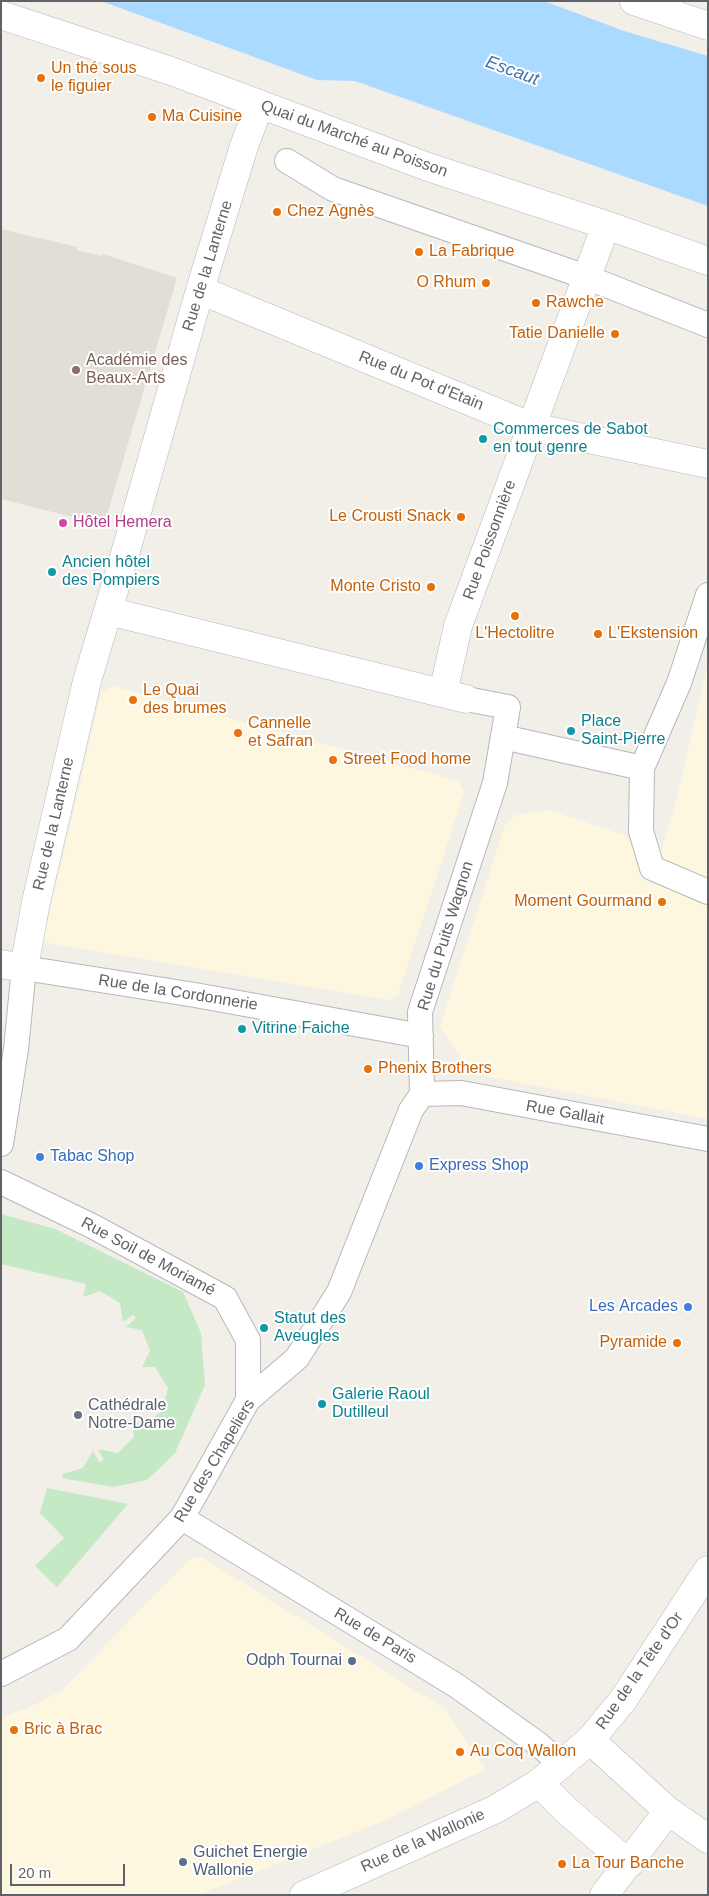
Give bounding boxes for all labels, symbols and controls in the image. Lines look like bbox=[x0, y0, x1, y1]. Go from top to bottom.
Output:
water label: Escaut bbox=[482, 51, 542, 91]
place label: Un thé sous le figuier bbox=[51, 59, 136, 97]
marker: Un thé sous le figuier bbox=[35, 72, 47, 84]
street label: Quai du Marché au Poisson bbox=[258, 96, 450, 182]
place label: Ma Cuisine bbox=[162, 107, 242, 127]
marker: Ma Cuisine bbox=[146, 111, 158, 123]
street label: Rue de la Lanterne bbox=[179, 198, 237, 334]
place label: Chez Agnès bbox=[287, 202, 374, 222]
marker: Chez Agnès bbox=[271, 206, 283, 218]
place label: La Fabrique bbox=[429, 242, 514, 262]
marker: La Fabrique bbox=[413, 246, 425, 258]
place label: O Rhum bbox=[416, 273, 476, 293]
marker: O Rhum bbox=[480, 277, 492, 289]
place label: Rawche bbox=[546, 293, 604, 313]
marker: Rawche bbox=[530, 297, 542, 309]
place label: Tatie Danielle bbox=[509, 324, 605, 344]
marker: Tatie Danielle bbox=[609, 328, 621, 340]
street label: Rue du Pot d'Etain bbox=[356, 347, 486, 415]
place label: Académie des Beaux-Arts bbox=[86, 351, 187, 389]
marker: Académie des Beaux-Arts bbox=[70, 364, 82, 376]
place label: Commerces de Sabot en tout genre bbox=[493, 420, 648, 458]
marker: Commerces de Sabot en tout genre bbox=[477, 433, 489, 445]
street label: Rue Poissonnière bbox=[459, 477, 521, 603]
place label: Le Crousti Snack bbox=[329, 507, 451, 527]
marker: Le Crousti Snack bbox=[455, 511, 467, 523]
place label: Hôtel Hemera bbox=[73, 513, 172, 533]
marker: Hôtel Hemera bbox=[57, 517, 69, 529]
place label: Ancien hôtel des Pompiers bbox=[62, 553, 160, 591]
marker: Ancien hôtel des Pompiers bbox=[46, 566, 58, 578]
place label: Monte Cristo bbox=[330, 577, 421, 597]
marker: Monte Cristo bbox=[425, 581, 437, 593]
marker: L'Hectolitre bbox=[509, 610, 521, 622]
place label: L'Hectolitre bbox=[475, 624, 555, 644]
place label: L'Ekstension bbox=[608, 624, 698, 644]
marker: L'Ekstension bbox=[592, 628, 604, 640]
place label: Le Quai des brumes bbox=[143, 681, 227, 719]
marker: Le Quai des brumes bbox=[127, 694, 139, 706]
place label: Place Saint-Pierre bbox=[581, 712, 665, 750]
place label: Cannelle et Safran bbox=[248, 714, 313, 752]
marker: Place Saint-Pierre bbox=[565, 725, 577, 737]
marker: Cannelle et Safran bbox=[232, 727, 244, 739]
place label: Street Food home bbox=[343, 750, 471, 770]
marker: Street Food home bbox=[327, 754, 339, 766]
street label: Rue de la Lanterne bbox=[29, 756, 79, 892]
street label: Rue du Puits Wagnon bbox=[414, 859, 478, 1013]
place label: Moment Gourmand bbox=[514, 892, 652, 912]
marker: Moment Gourmand bbox=[656, 896, 668, 908]
street label: Rue de la Cordonnerie bbox=[97, 971, 259, 1015]
place label: Vitrine Faiche bbox=[252, 1019, 350, 1039]
marker: Vitrine Faiche bbox=[236, 1023, 248, 1035]
place label: Phenix Brothers bbox=[378, 1059, 492, 1079]
marker: Phenix Brothers bbox=[362, 1063, 374, 1075]
street label: Rue Gallait bbox=[524, 1097, 606, 1129]
place label: Tabac Shop bbox=[50, 1147, 135, 1167]
marker: Tabac Shop bbox=[34, 1151, 46, 1163]
place label: Express Shop bbox=[429, 1156, 529, 1176]
marker: Express Shop bbox=[413, 1160, 425, 1172]
street label: Rue Soil de Moriamé bbox=[78, 1213, 218, 1301]
place label: Les Arcades bbox=[589, 1297, 678, 1317]
marker: Les Arcades bbox=[682, 1301, 694, 1313]
place label: Statut des Aveugles bbox=[274, 1309, 346, 1347]
marker: Statut des Aveugles bbox=[258, 1322, 270, 1334]
place label: Pyramide bbox=[599, 1333, 667, 1353]
marker: Pyramide bbox=[671, 1337, 683, 1349]
place label: Galerie Raoul Dutilleul bbox=[332, 1385, 430, 1423]
place label: Cathédrale Notre-Dame bbox=[88, 1396, 175, 1434]
street label: Rue des Chapeliers bbox=[171, 1396, 259, 1526]
marker: Galerie Raoul Dutilleul bbox=[316, 1398, 328, 1410]
marker: Cathédrale Notre-Dame bbox=[72, 1409, 84, 1421]
street label: Rue de Paris bbox=[330, 1604, 420, 1668]
street label: Rue de la Tête d'Or bbox=[592, 1609, 688, 1733]
place label: Odph Tournai bbox=[246, 1651, 342, 1671]
marker: Odph Tournai bbox=[346, 1655, 358, 1667]
place label: Bric à Brac bbox=[24, 1720, 102, 1740]
marker: Bric à Brac bbox=[8, 1724, 20, 1736]
place label: Au Coq Wallon bbox=[470, 1742, 576, 1762]
marker: Au Coq Wallon bbox=[454, 1746, 466, 1758]
street label: Rue de la Wallonie bbox=[358, 1805, 488, 1877]
place label: Guichet Energie Wallonie bbox=[193, 1843, 308, 1881]
scale bar bbox=[12, 1854, 128, 1886]
place label: La Tour Banche bbox=[572, 1854, 684, 1874]
marker: Guichet Energie Wallonie bbox=[177, 1856, 189, 1868]
marker: La Tour Banche bbox=[556, 1858, 568, 1870]
text: 20 m bbox=[18, 1864, 51, 1881]

